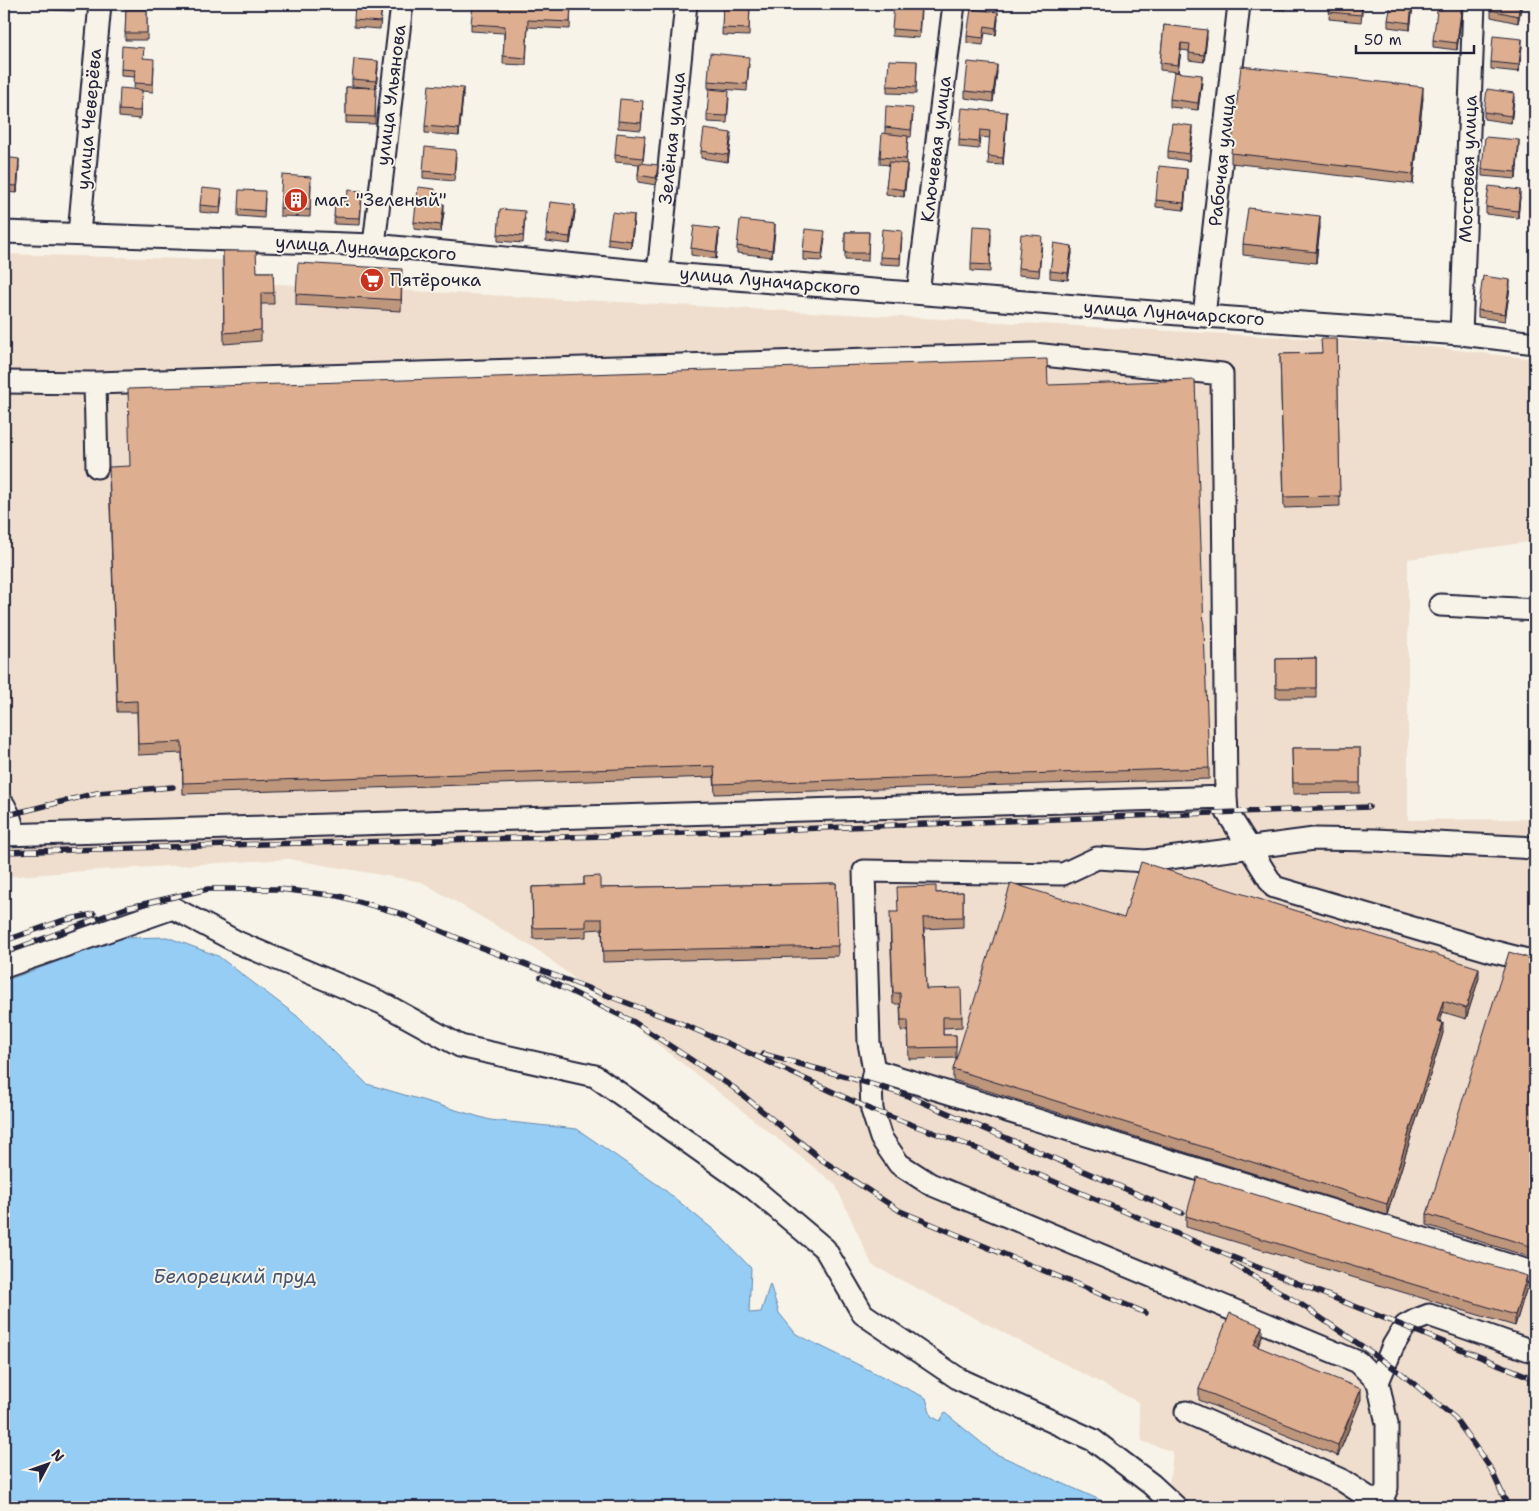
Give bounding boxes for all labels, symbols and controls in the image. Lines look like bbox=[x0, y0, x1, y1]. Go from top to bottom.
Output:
scale bar bbox=[1356, 22, 1474, 54]
street label: улица Ульянова bbox=[370, 23, 412, 167]
text: 50 m bbox=[1364, 30, 1402, 50]
street label: улица Чеверёва bbox=[71, 47, 107, 191]
street label: Зелёная улица bbox=[653, 71, 691, 205]
street label: Ключевая улица bbox=[915, 74, 957, 224]
street label: Рабочая улица bbox=[1203, 92, 1241, 228]
street label: Мостовая улица bbox=[1453, 95, 1483, 243]
building icon: маг. "Зеленый" bbox=[283, 187, 309, 213]
place label: маг. "Зеленый" bbox=[314, 188, 447, 212]
street label: улица Луначарского bbox=[275, 230, 457, 266]
street label: улица Луначарского bbox=[679, 261, 861, 301]
supermarket icon: Пятёрочка bbox=[359, 267, 385, 293]
place label: Пятёрочка bbox=[390, 268, 481, 292]
street label: улица Луначарского bbox=[1083, 295, 1265, 331]
water label: Белорецкий пруд bbox=[153, 1264, 317, 1289]
north arrow bbox=[22, 1438, 72, 1488]
text: N bbox=[47, 1445, 68, 1466]

